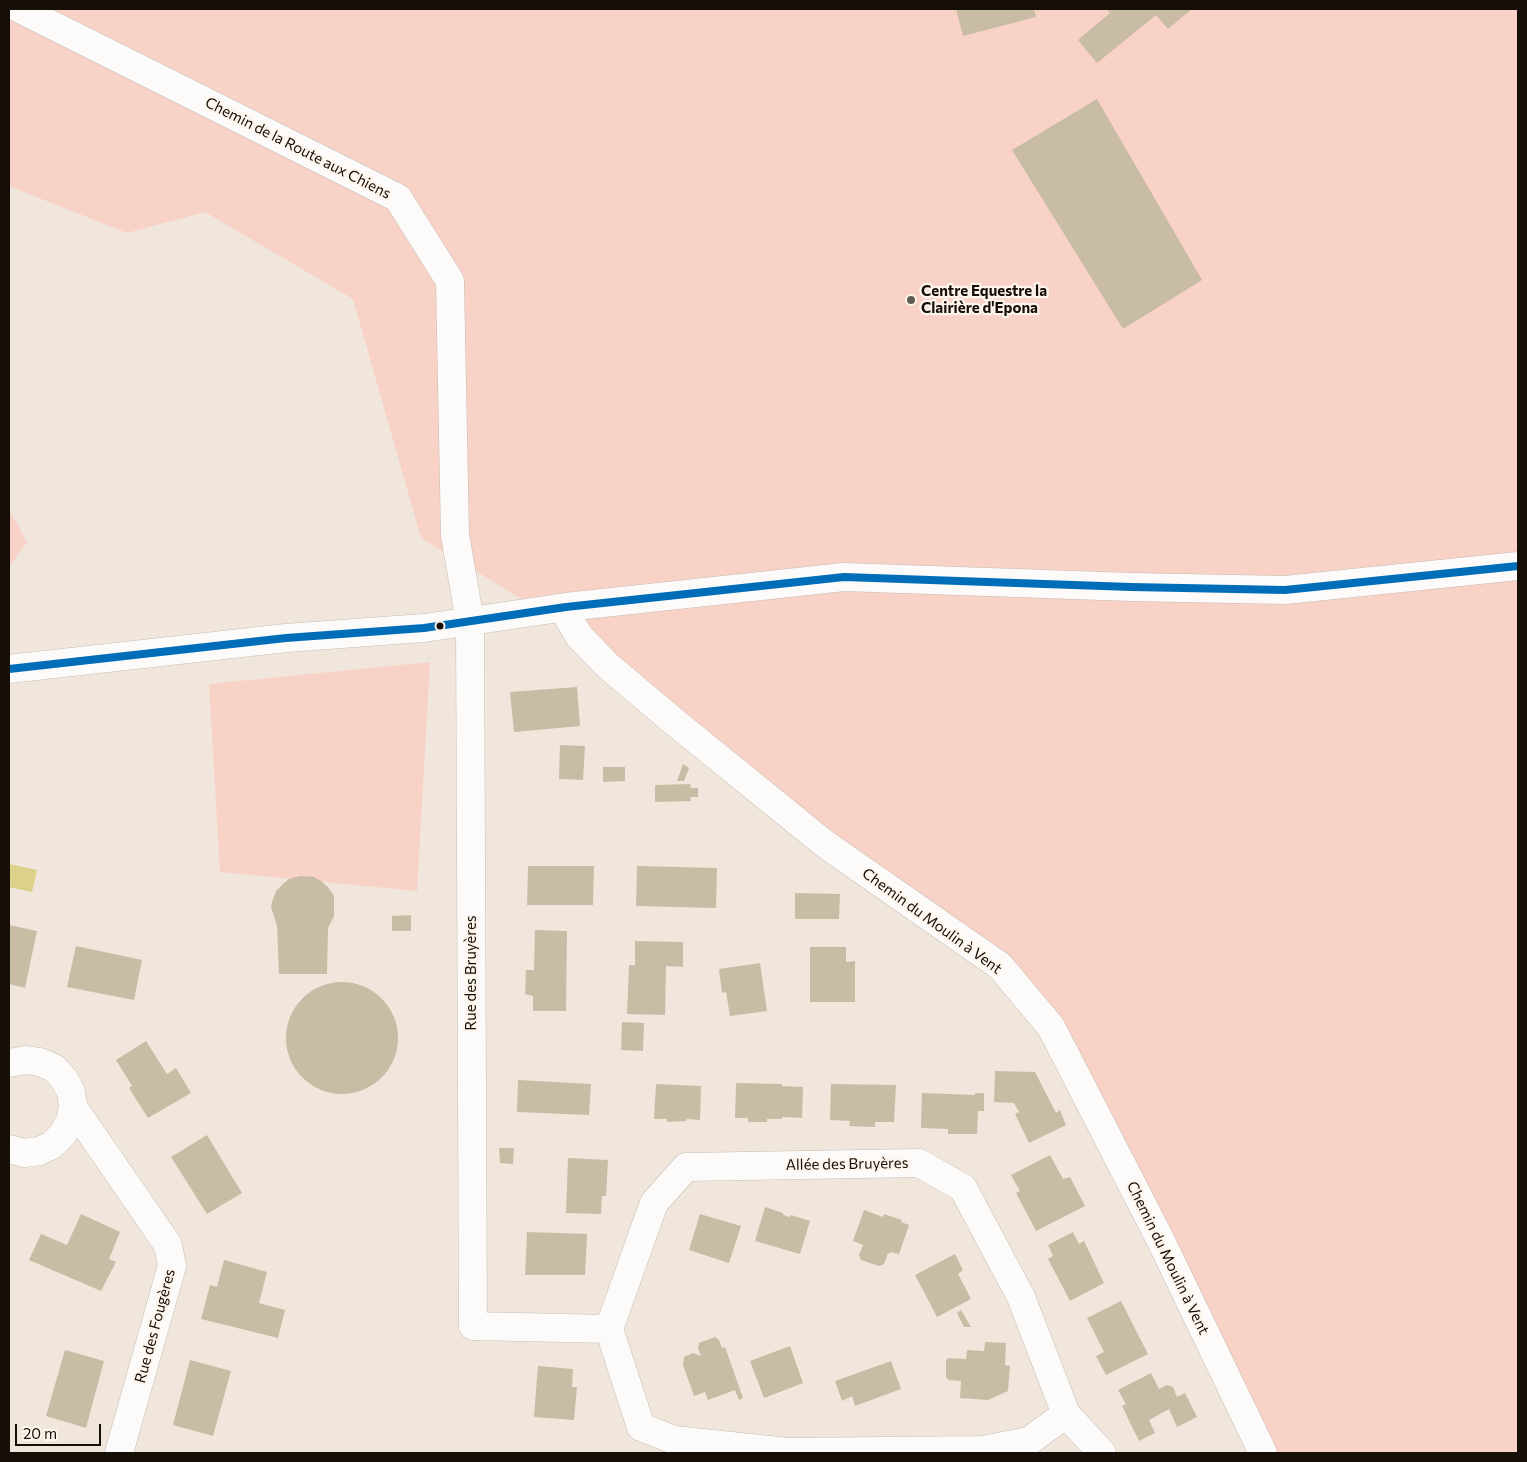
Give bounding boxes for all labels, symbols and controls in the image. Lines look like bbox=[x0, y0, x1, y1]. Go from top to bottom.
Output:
street label: Chemin de la Route aux Chiens bbox=[202, 93, 394, 203]
place label: Centre Equestre la Clairière d'Epona bbox=[921, 282, 1047, 317]
marker: Centre Equestre la Clairière d'Epona bbox=[905, 294, 917, 306]
unlabelled marker bbox=[435, 621, 445, 631]
street label: Chemin du Moulin à Vent bbox=[859, 864, 1005, 978]
street label: Rue des Bruyères bbox=[462, 915, 480, 1031]
street label: Allée des Bruyères bbox=[785, 1154, 909, 1174]
street label: Chemin du Moulin à Vent bbox=[1123, 1178, 1213, 1338]
street label: Rue des Fougères bbox=[131, 1267, 179, 1385]
scale bar bbox=[18, 1414, 104, 1446]
text: 20 m bbox=[23, 1424, 57, 1442]

